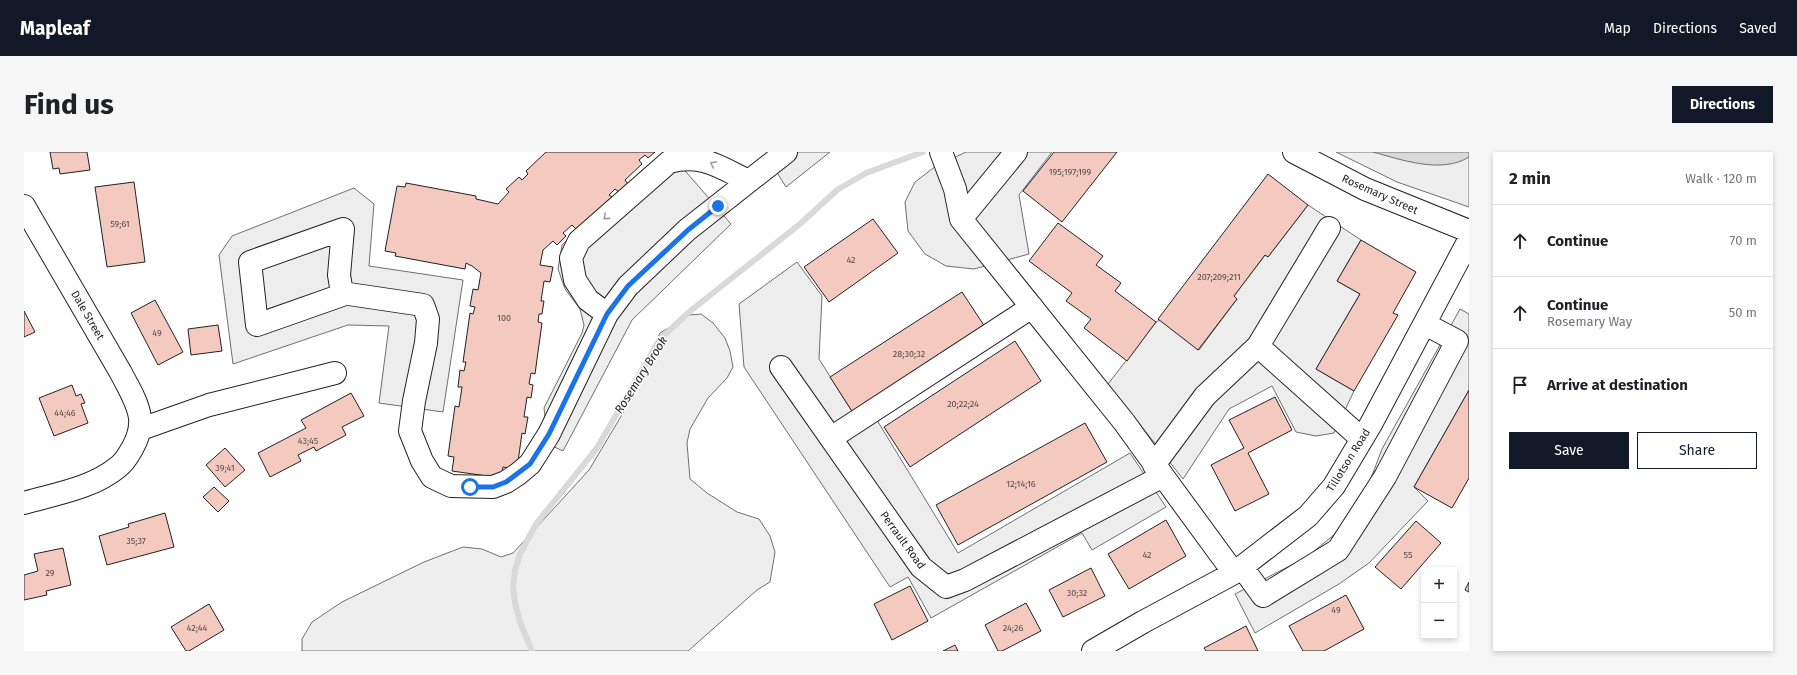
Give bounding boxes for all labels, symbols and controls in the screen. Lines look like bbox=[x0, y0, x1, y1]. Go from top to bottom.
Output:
text: Mapleaf bbox=[20, 17, 90, 40]
text: Map bbox=[1604, 20, 1631, 37]
text: Directions bbox=[1653, 20, 1717, 37]
text: Saved bbox=[1739, 20, 1777, 37]
button: Directions bbox=[1672, 86, 1773, 123]
text: Find us bbox=[24, 88, 114, 121]
one-way arrow bbox=[710, 161, 718, 169]
house number: 195;197;199 bbox=[1049, 167, 1092, 177]
text: 2 min bbox=[1509, 168, 1551, 189]
text: Walk · 120 m bbox=[1685, 171, 1757, 186]
street label: Rosemary Street bbox=[1340, 172, 1420, 217]
route end bbox=[709, 197, 727, 215]
one-way arrow bbox=[603, 213, 611, 220]
house number: 59;61 bbox=[110, 219, 130, 229]
icon: ahead bbox=[1509, 230, 1531, 252]
text: Continue bbox=[1547, 232, 1608, 250]
text: 70 m bbox=[1730, 233, 1757, 248]
house number: 42 bbox=[846, 255, 856, 265]
house number: 207;209;211 bbox=[1197, 272, 1241, 282]
street label: Dale Street bbox=[68, 288, 107, 342]
text: Continue bbox=[1547, 296, 1608, 314]
icon: ahead bbox=[1509, 302, 1531, 324]
text: 50 m bbox=[1729, 305, 1757, 320]
house number: 100 bbox=[497, 313, 511, 323]
text: Rosemary Way bbox=[1547, 314, 1632, 329]
house number: 49 bbox=[152, 328, 162, 338]
water label: Rosemary Brook bbox=[612, 334, 671, 416]
house number: 28;30;32 bbox=[893, 349, 925, 359]
icon: arrive bbox=[1509, 374, 1531, 396]
text: Arrive at destination bbox=[1547, 376, 1688, 394]
house number: 20;22;24 bbox=[947, 399, 979, 409]
house number: 44;46 bbox=[54, 408, 76, 418]
street label: Tillotson Road bbox=[1324, 426, 1373, 494]
button: Save bbox=[1509, 432, 1629, 469]
button: Share bbox=[1637, 432, 1757, 469]
house number: 43;45 bbox=[298, 436, 319, 446]
house number: 39;41 bbox=[215, 463, 235, 473]
route start bbox=[461, 478, 479, 496]
house number: 12;14;16 bbox=[1006, 479, 1036, 489]
street label: Perrault Road bbox=[877, 509, 928, 572]
house number: 35;37 bbox=[126, 536, 146, 546]
house number: 42 bbox=[1142, 550, 1152, 560]
house number: 55 bbox=[1404, 550, 1413, 560]
map controls bbox=[1421, 567, 1457, 639]
button: + bbox=[1421, 567, 1457, 603]
house number: 29 bbox=[45, 568, 55, 578]
house number: 30;32 bbox=[1067, 588, 1087, 598]
button: − bbox=[1421, 603, 1457, 639]
house number: 49 bbox=[1331, 605, 1341, 615]
house number: 42;44 bbox=[187, 623, 208, 633]
house number: 24;26 bbox=[1003, 623, 1023, 633]

